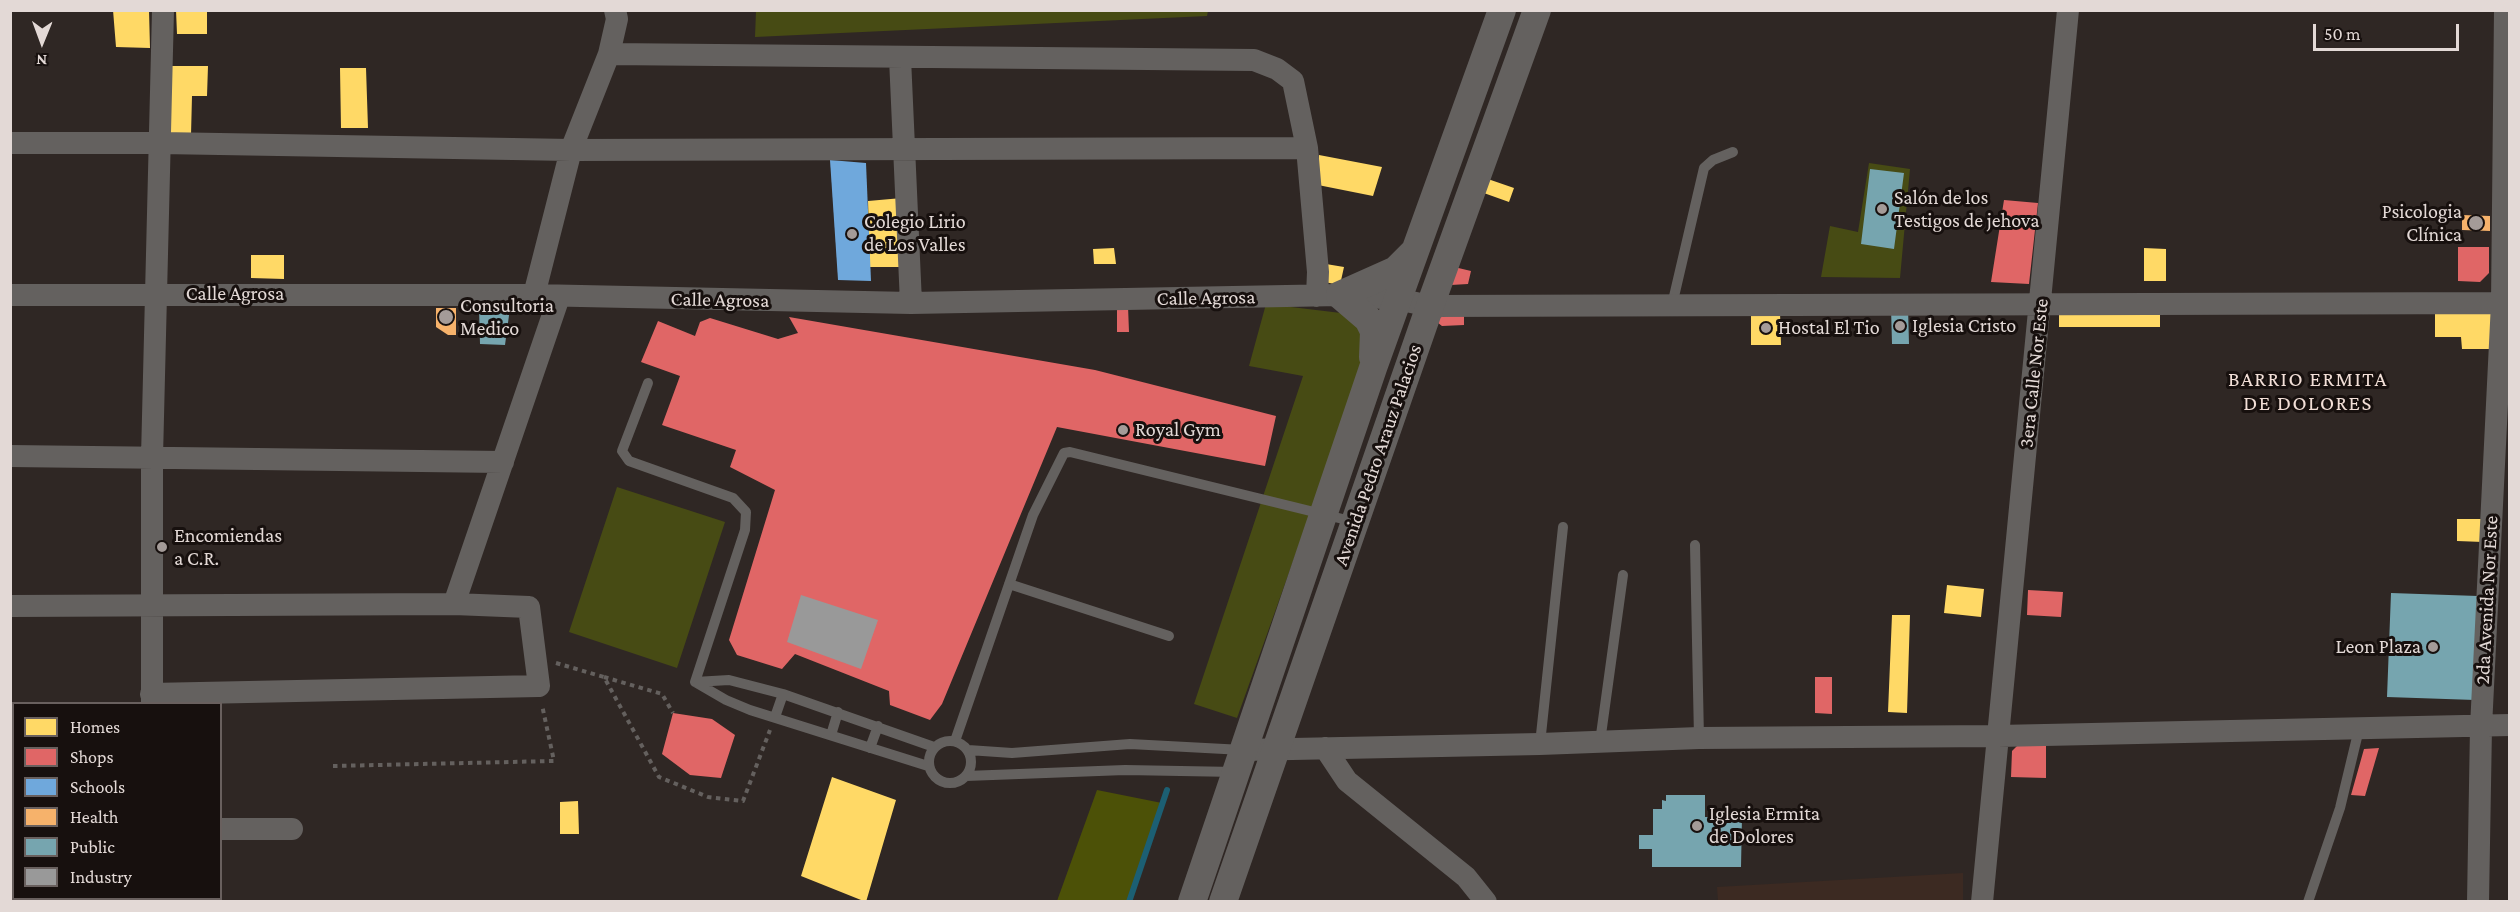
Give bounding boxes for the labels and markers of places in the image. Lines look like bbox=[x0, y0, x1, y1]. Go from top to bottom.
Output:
place label: Salón de los Testigos de jehova bbox=[1894, 186, 2039, 233]
place label: Psicologia Clínica bbox=[2382, 200, 2462, 247]
marker: Salón de los Testigos de jehova bbox=[1875, 202, 1889, 216]
place label: Colegio Lirio de Los Valles bbox=[864, 210, 966, 257]
marker: Psicologia Clínica bbox=[2467, 214, 2485, 232]
marker: Colegio Lirio de Los Valles bbox=[845, 227, 859, 241]
place label: Consultoria Medico bbox=[460, 294, 554, 341]
marker: Consultoria Medico bbox=[437, 308, 455, 326]
place label: Iglesia Cristo bbox=[1912, 314, 2016, 338]
place label: Hostal El Tio bbox=[1778, 316, 1880, 340]
marker: Iglesia Cristo bbox=[1893, 319, 1907, 333]
marker: Hostal El Tio bbox=[1759, 321, 1773, 335]
place label: Royal Gym bbox=[1135, 418, 1221, 442]
marker: Royal Gym bbox=[1116, 423, 1130, 437]
place label: Encomiendas a C.R. bbox=[174, 524, 282, 571]
marker: Encomiendas a C.R. bbox=[155, 540, 169, 554]
place label: Leon Plaza bbox=[2336, 635, 2421, 659]
marker: Leon Plaza bbox=[2426, 640, 2440, 654]
place label: Iglesia Ermita de Dolores bbox=[1709, 802, 1820, 849]
marker: Iglesia Ermita de Dolores bbox=[1690, 819, 1704, 833]

